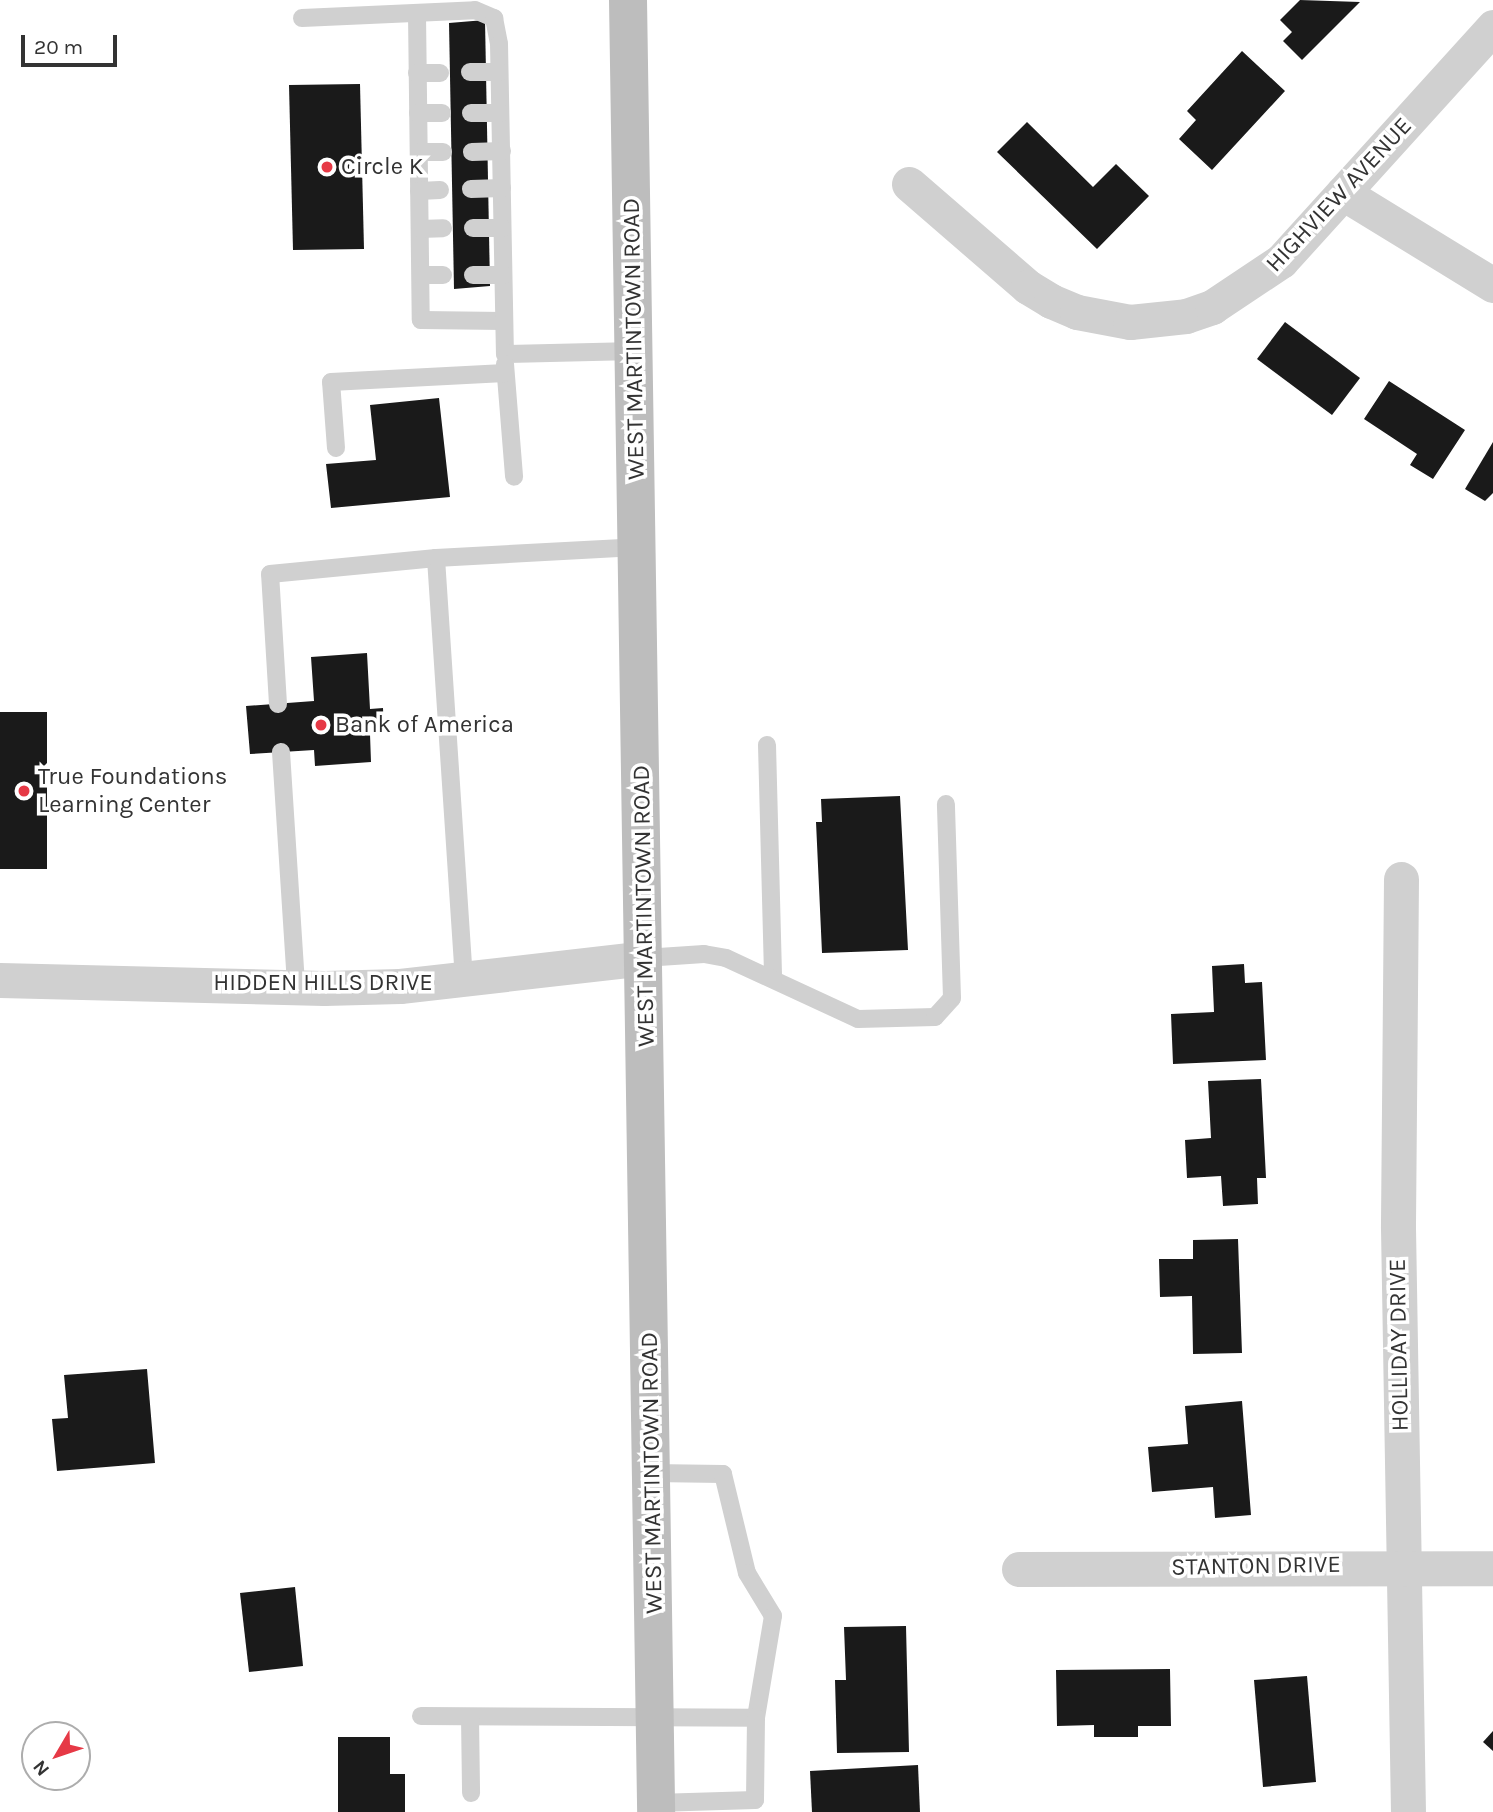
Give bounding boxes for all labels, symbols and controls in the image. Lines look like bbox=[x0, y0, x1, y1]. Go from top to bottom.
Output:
scale bar bbox=[24, 21, 121, 65]
text: 20 m bbox=[34, 35, 83, 59]
street label: HIGHVIEW AVENUE bbox=[1260, 112, 1418, 278]
place label: Circle K bbox=[341, 153, 423, 181]
marker: Circle K bbox=[319, 159, 335, 175]
street label: WEST MARTINTOWN ROAD bbox=[617, 198, 651, 480]
place label: Bank of America bbox=[335, 711, 514, 739]
marker: Bank of America bbox=[313, 717, 329, 733]
place label: True Foundations Learning Center bbox=[38, 763, 227, 819]
street label: WEST MARTINTOWN ROAD bbox=[627, 765, 661, 1047]
marker: True Foundations Learning Center bbox=[16, 783, 32, 799]
street label: HIDDEN HILLS DRIVE bbox=[213, 969, 433, 997]
street label: HOLLIDAY DRIVE bbox=[1383, 1258, 1415, 1432]
street label: WEST MARTINTOWN ROAD bbox=[635, 1332, 669, 1614]
street label: STANTON DRIVE bbox=[1171, 1550, 1341, 1582]
north arrow bbox=[21, 1721, 91, 1791]
text: N bbox=[28, 1756, 54, 1780]

